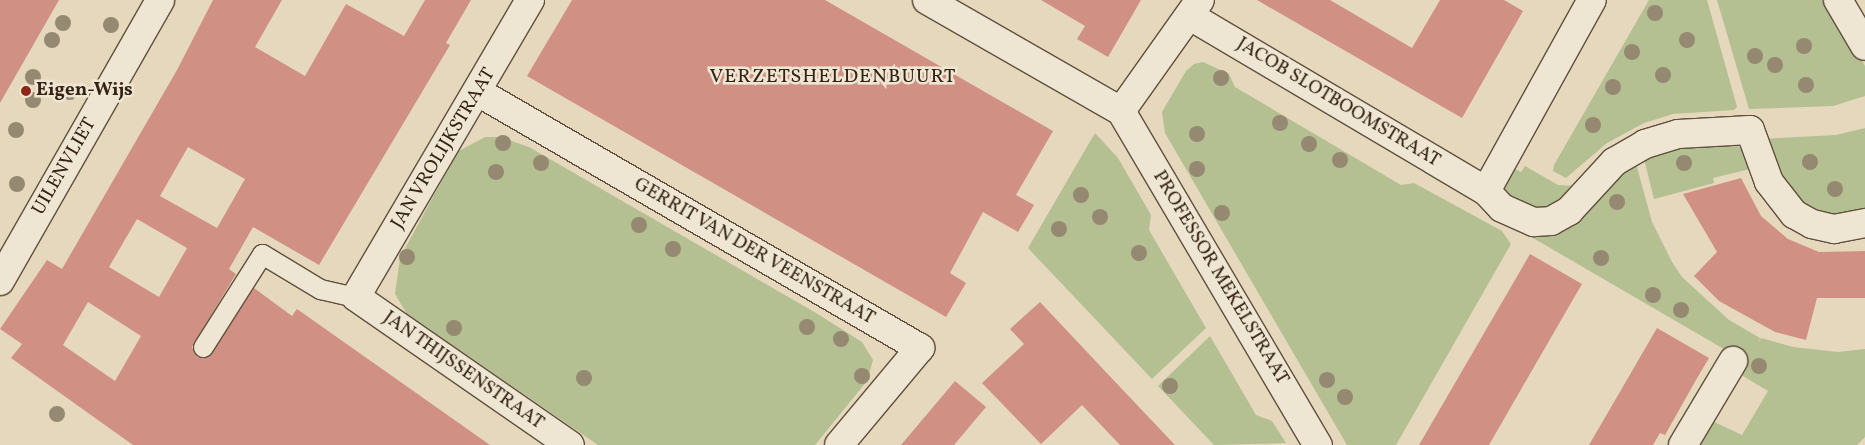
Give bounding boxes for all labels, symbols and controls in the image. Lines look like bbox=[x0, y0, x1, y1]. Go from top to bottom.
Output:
street label: JACOB SLOTBOOMSTRAAT bbox=[1232, 33, 1444, 173]
street label: JAN VROLIJKSTRAAT bbox=[387, 64, 501, 234]
district label: VERZETSHELDENBUURT bbox=[707, 65, 959, 89]
place label: Eigen-Wijs bbox=[36, 80, 133, 102]
marker: Eigen-Wijs bbox=[20, 85, 32, 97]
street label: UILENVLIET bbox=[28, 114, 102, 220]
street label: PROFESSOR MEKELSTRAAT bbox=[1147, 167, 1293, 389]
street label: GERRIT VAN DER VEENSTRAAT bbox=[629, 173, 879, 331]
street label: JAN THIJSSENSTRAAT bbox=[378, 307, 548, 435]

